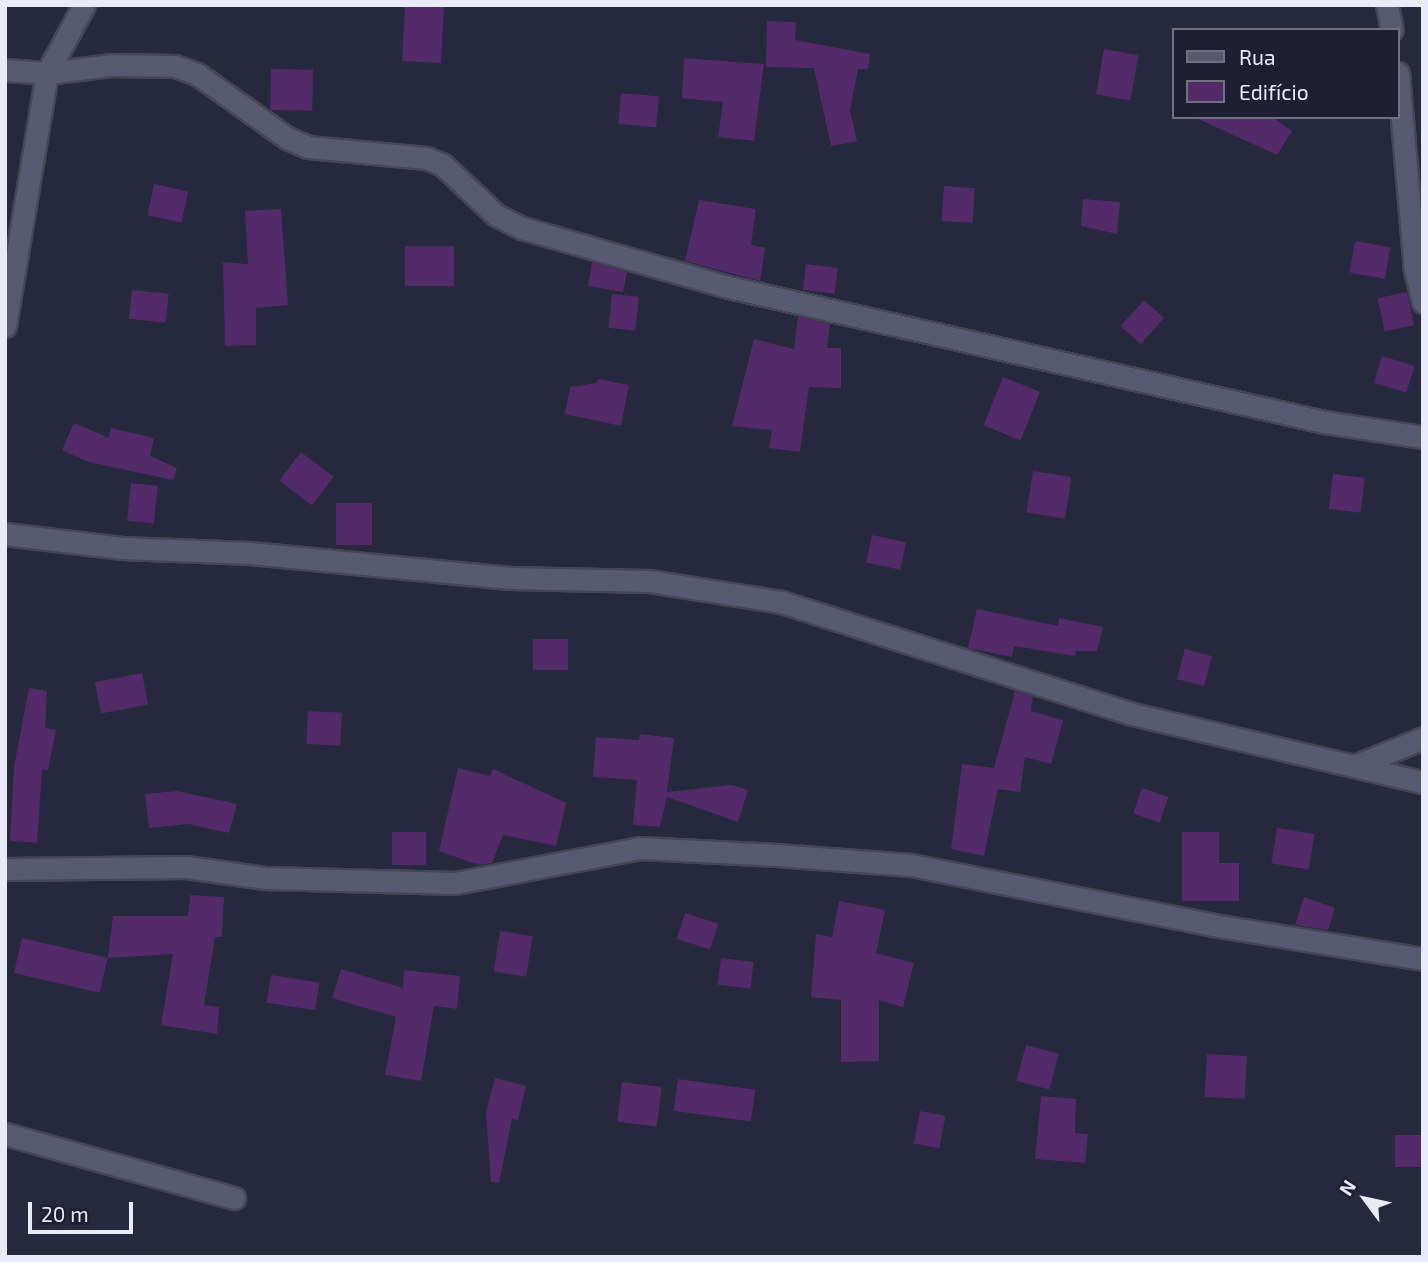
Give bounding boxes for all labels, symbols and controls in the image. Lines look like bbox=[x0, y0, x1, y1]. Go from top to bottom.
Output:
legend bbox=[1172, 28, 1400, 119]
text: Rua bbox=[1239, 44, 1275, 69]
text: Edifício bbox=[1239, 79, 1309, 104]
north arrow bbox=[1330, 1164, 1400, 1234]
text: N bbox=[1334, 1175, 1360, 1199]
scale bar bbox=[32, 1188, 136, 1232]
text: 20 m bbox=[41, 1201, 89, 1226]

